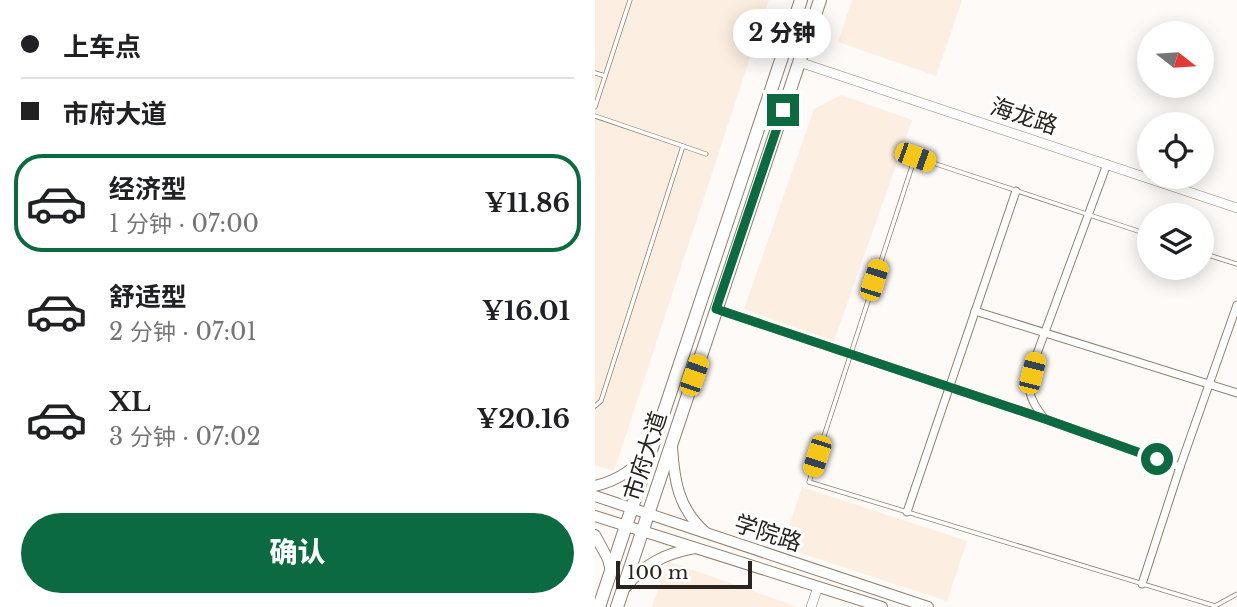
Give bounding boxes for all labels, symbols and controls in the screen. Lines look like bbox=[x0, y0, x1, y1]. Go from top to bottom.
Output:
callout: 2 分钟 bbox=[734, 8, 832, 57]
text: 2 分钟 bbox=[748, 19, 816, 47]
north arrow bbox=[1137, 21, 1215, 98]
map controls bbox=[1137, 21, 1214, 280]
text: 上车点 bbox=[63, 31, 141, 63]
street label: 海龙路 bbox=[987, 92, 1061, 140]
route end bbox=[767, 94, 799, 126]
text: 市府大道 bbox=[63, 98, 167, 130]
button: locate bbox=[1137, 112, 1214, 189]
car bbox=[892, 140, 939, 174]
icon: car bbox=[25, 172, 88, 235]
text: 经济型 bbox=[109, 173, 187, 205]
text: ¥11.86 bbox=[484, 187, 570, 219]
button: layers bbox=[1137, 203, 1214, 280]
text: 1 分钟 · 07:00 bbox=[109, 210, 259, 238]
car bbox=[858, 257, 891, 303]
icon: car bbox=[25, 280, 88, 343]
text: 舒适型 bbox=[109, 281, 187, 313]
text: ¥16.01 bbox=[482, 295, 570, 327]
text: 2 分钟 · 07:01 bbox=[109, 318, 257, 346]
car bbox=[1017, 350, 1048, 396]
car bbox=[678, 352, 711, 398]
text: XL bbox=[109, 386, 151, 418]
icon: car bbox=[25, 388, 88, 451]
text: ¥20.16 bbox=[476, 403, 570, 435]
street label: 市府大道 bbox=[617, 408, 673, 504]
text: 3 分钟 · 07:02 bbox=[109, 423, 261, 451]
car bbox=[801, 433, 834, 479]
route start bbox=[1141, 443, 1173, 475]
street label: 学院路 bbox=[731, 509, 805, 557]
button: 确认 bbox=[21, 513, 574, 593]
scale bar bbox=[616, 558, 753, 590]
text: 100 m bbox=[627, 561, 688, 584]

